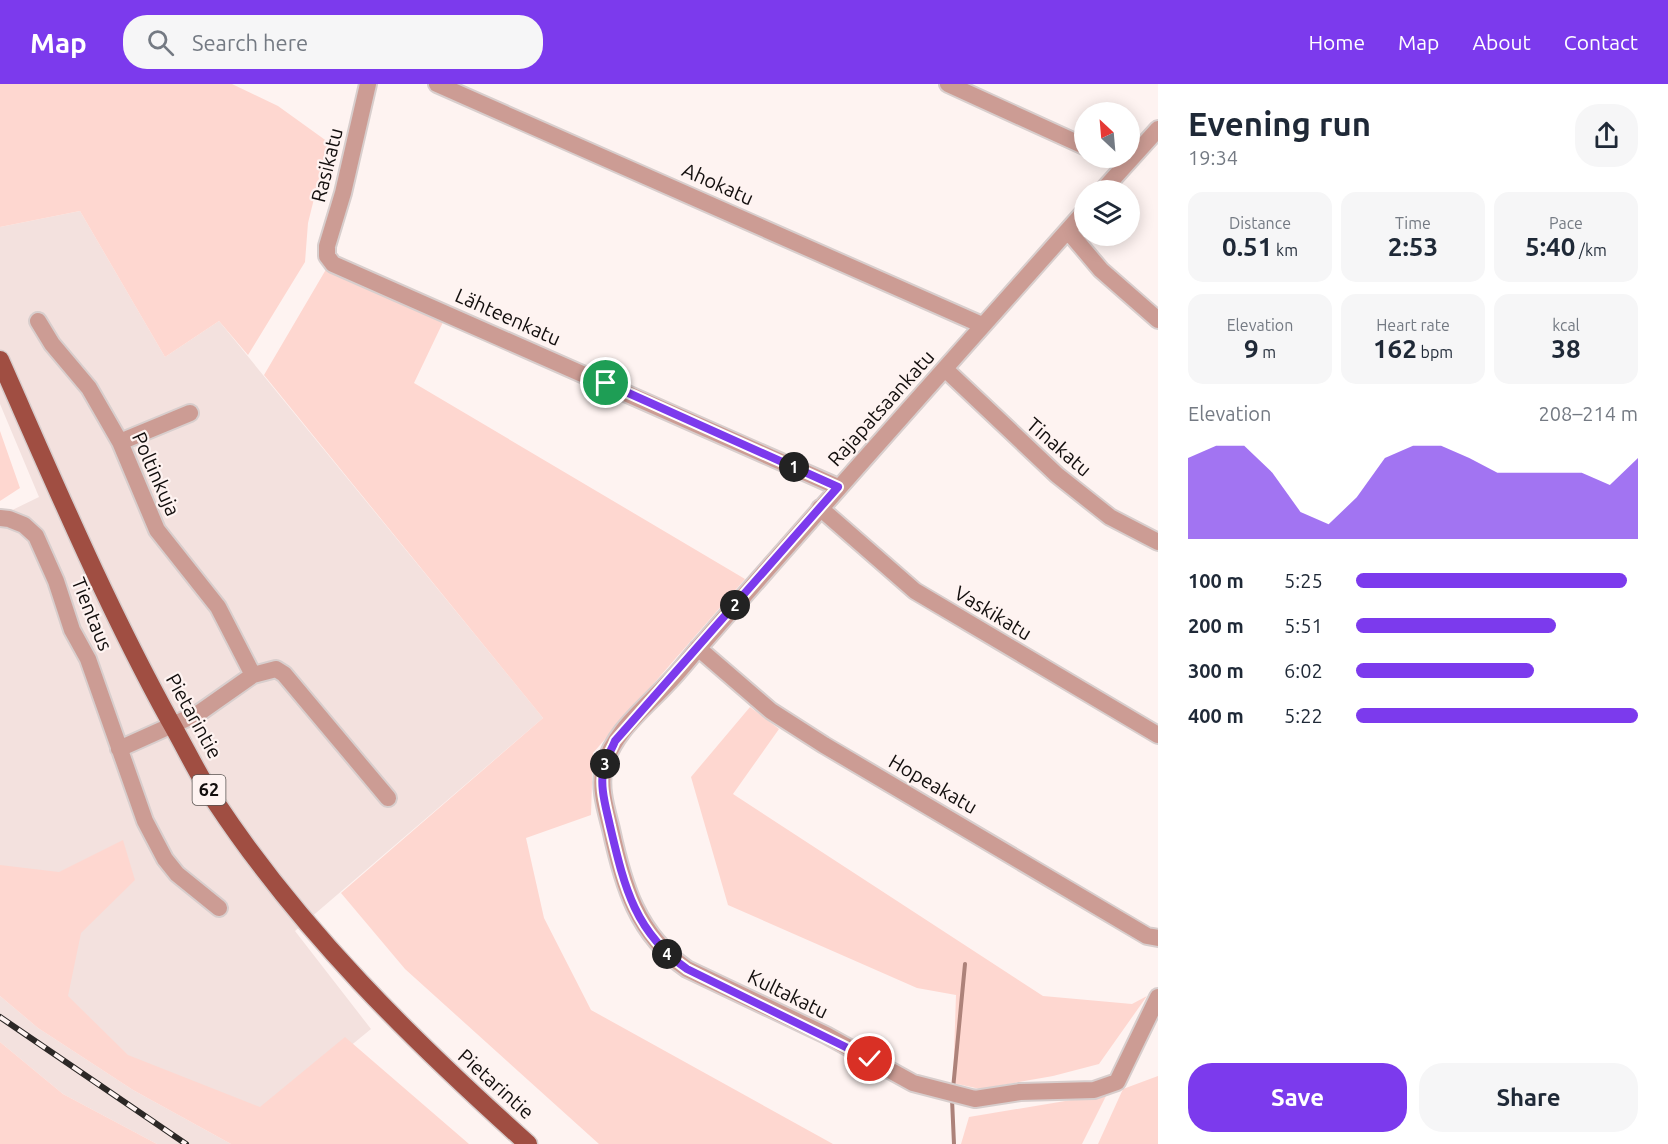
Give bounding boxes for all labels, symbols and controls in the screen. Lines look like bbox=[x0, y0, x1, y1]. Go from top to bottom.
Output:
search box bbox=[123, 15, 543, 69]
icon: search bbox=[144, 26, 177, 59]
text: Map bbox=[30, 27, 87, 58]
text: Search here bbox=[192, 30, 308, 55]
text: Home bbox=[1308, 30, 1365, 54]
text: Map bbox=[1398, 30, 1439, 54]
text: About bbox=[1472, 30, 1531, 54]
text: Contact bbox=[1564, 30, 1638, 54]
north arrow bbox=[1074, 102, 1140, 168]
map controls bbox=[1074, 102, 1140, 246]
button: share bbox=[1575, 104, 1638, 167]
text: Evening run bbox=[1188, 105, 1371, 142]
street label: Rasikatu bbox=[306, 125, 347, 204]
text: 19:34 bbox=[1188, 146, 1238, 169]
street label: Ahokatu bbox=[679, 158, 757, 209]
button: layers bbox=[1074, 180, 1140, 246]
text: Distance bbox=[1229, 214, 1291, 232]
text: Time bbox=[1395, 214, 1431, 232]
text: Pace bbox=[1549, 214, 1583, 232]
text: 0.51 bbox=[1222, 232, 1272, 261]
text: 2:53 bbox=[1388, 232, 1438, 261]
text: 5:40 bbox=[1525, 232, 1575, 261]
text: km bbox=[1272, 241, 1298, 259]
text: /km bbox=[1575, 241, 1607, 259]
street label: Lähteenkatu bbox=[452, 283, 564, 350]
text: Elevation bbox=[1227, 316, 1293, 334]
text: Heart rate bbox=[1376, 316, 1450, 334]
text: kcal bbox=[1552, 316, 1580, 334]
text: 9 bbox=[1244, 334, 1259, 363]
text: 162 bbox=[1373, 334, 1417, 363]
text: 38 bbox=[1551, 334, 1581, 363]
text: m bbox=[1259, 343, 1276, 361]
text: bpm bbox=[1417, 343, 1453, 361]
street label: Rajapatsaankatu bbox=[823, 345, 939, 470]
pin bbox=[580, 357, 631, 408]
icon: arrive bbox=[589, 366, 622, 399]
text: Elevation bbox=[1188, 402, 1271, 425]
text: 208–214 m bbox=[1539, 402, 1638, 425]
street label: Tinakatu bbox=[1022, 412, 1096, 481]
street label: Poltinkuja bbox=[128, 428, 185, 519]
pin: 1 bbox=[779, 452, 809, 482]
text: 1 bbox=[789, 458, 799, 476]
text: 100 m bbox=[1188, 569, 1244, 592]
text: 5:25 bbox=[1284, 569, 1323, 592]
street label: Tientaus bbox=[67, 574, 118, 654]
street label: Vaskikatu bbox=[951, 581, 1036, 645]
pin: 2 bbox=[720, 590, 750, 620]
text: 2 bbox=[730, 596, 740, 614]
text: 200 m bbox=[1188, 614, 1244, 637]
text: 5:51 bbox=[1284, 614, 1323, 637]
text: 300 m bbox=[1188, 659, 1244, 682]
text: 6:02 bbox=[1284, 659, 1323, 682]
street label: Pietarintie bbox=[162, 669, 227, 762]
text: 400 m bbox=[1188, 704, 1244, 727]
text: 5:22 bbox=[1284, 704, 1323, 727]
pin: 3 bbox=[590, 749, 620, 779]
street label: Hopeakatu bbox=[885, 749, 982, 818]
text: 3 bbox=[600, 755, 610, 773]
road number: 62 bbox=[192, 775, 226, 805]
pin: 4 bbox=[652, 939, 682, 969]
text: 4 bbox=[662, 945, 672, 963]
street label: Kultakatu bbox=[744, 964, 832, 1023]
pin bbox=[844, 1033, 895, 1084]
icon: check bbox=[853, 1042, 886, 1075]
street label: Pietarintie bbox=[454, 1044, 539, 1123]
button: Save bbox=[1188, 1063, 1407, 1132]
button: Share bbox=[1419, 1063, 1638, 1132]

